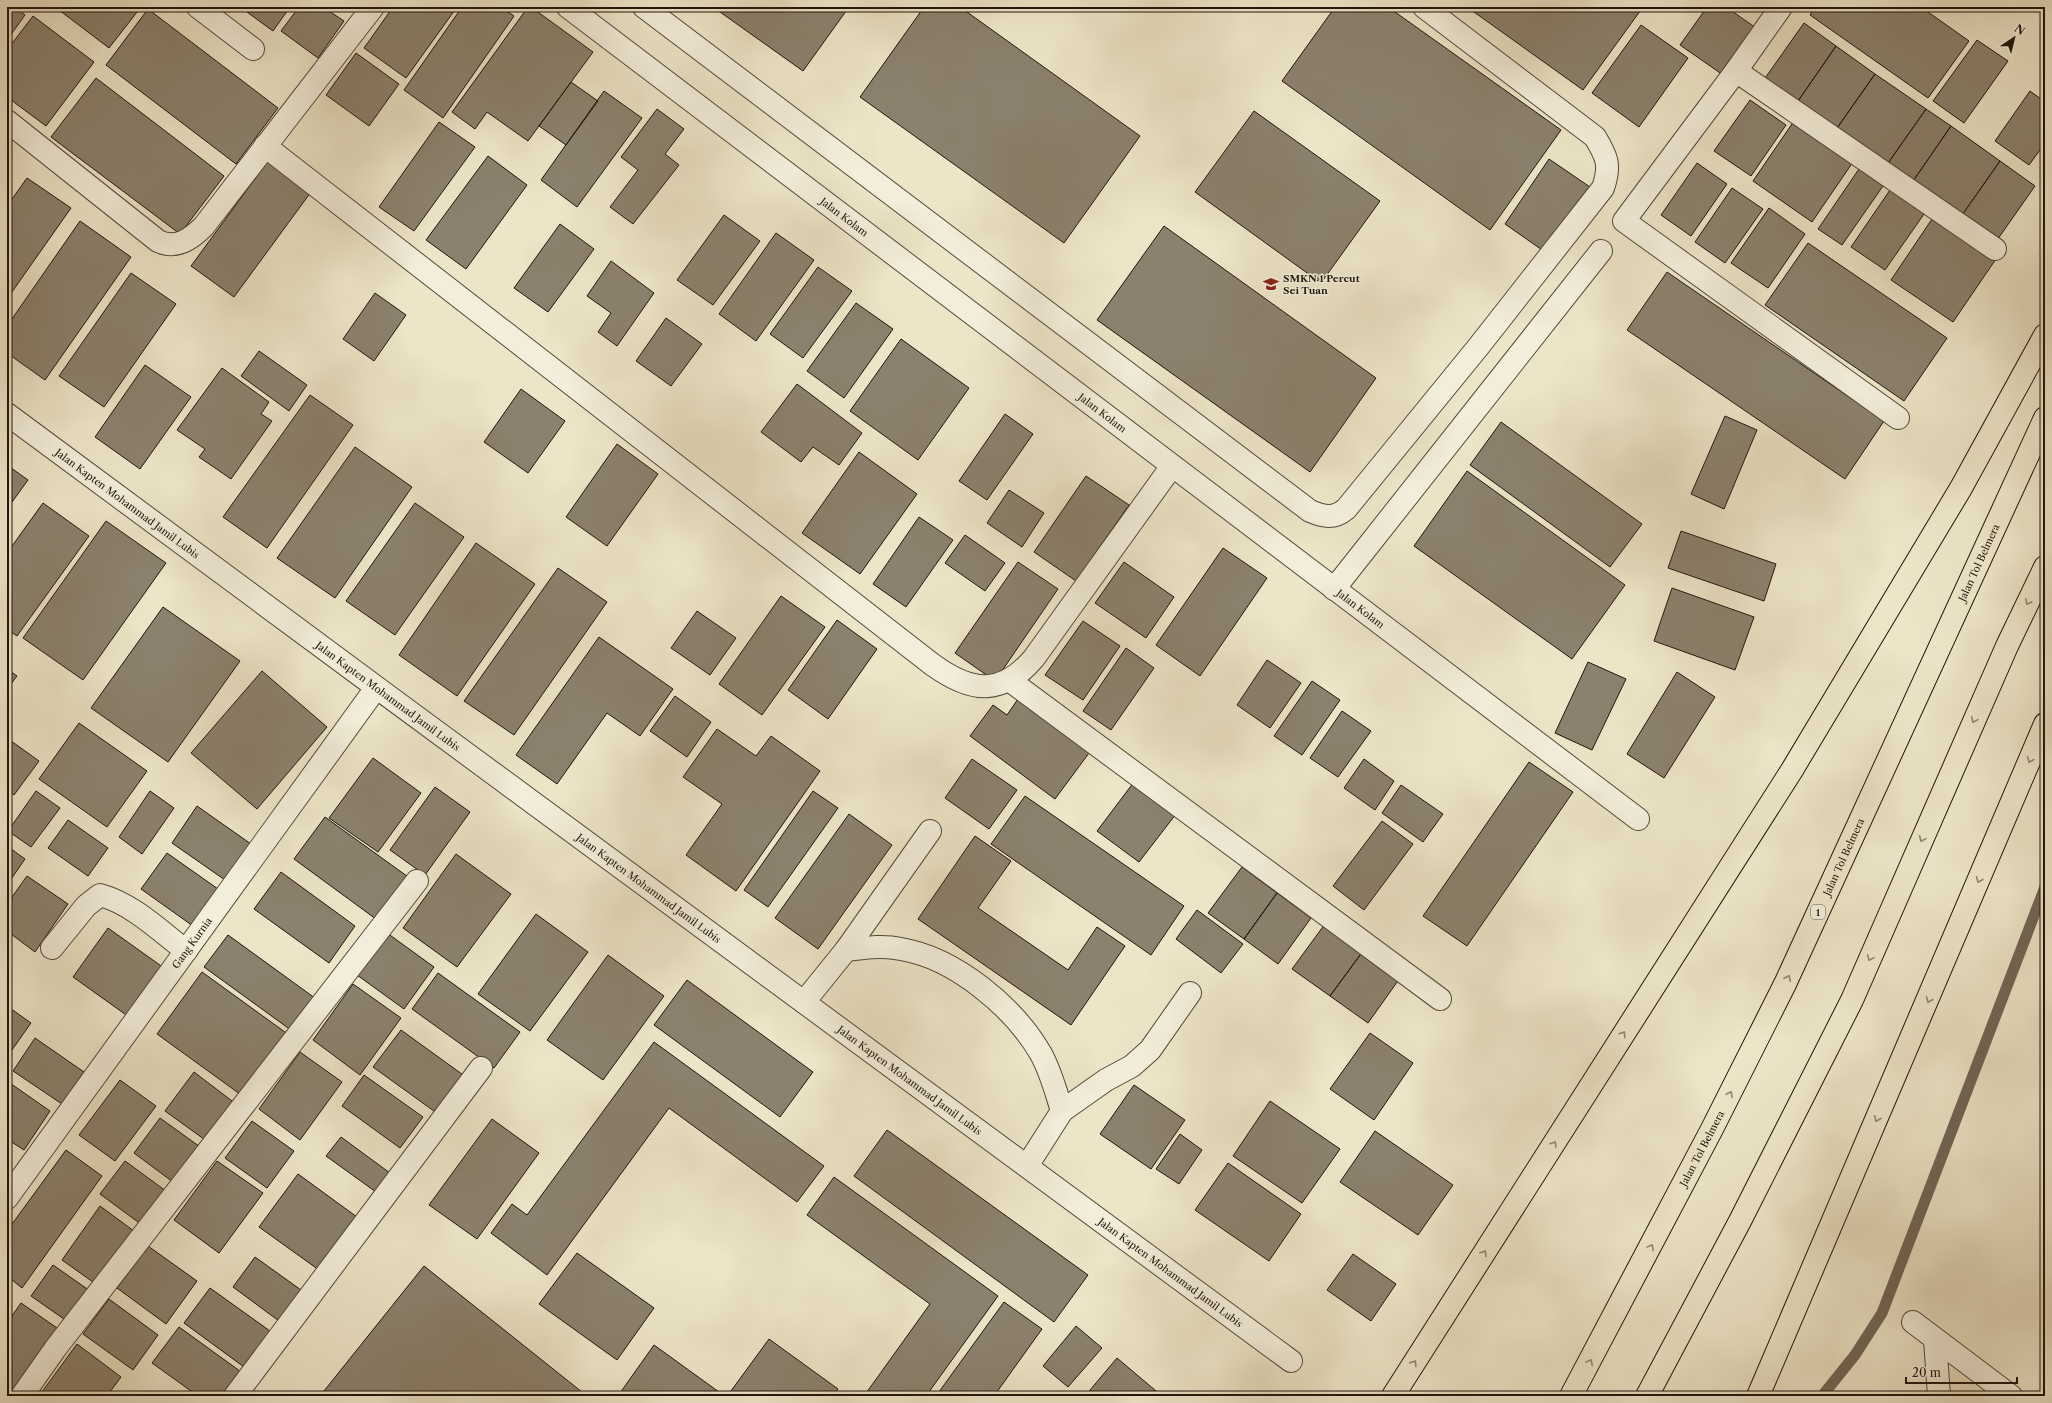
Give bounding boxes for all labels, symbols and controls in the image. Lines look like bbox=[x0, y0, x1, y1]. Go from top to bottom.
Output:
north arrow bbox=[1994, 18, 2034, 58]
text: N bbox=[2012, 21, 2028, 39]
street label: Jalan Kolam bbox=[816, 193, 872, 240]
place label: SMKN 1 Percut Sei Tuan bbox=[1283, 272, 1360, 297]
school or university icon: SMKN 1 Percut Sei Tuan bbox=[1262, 275, 1280, 293]
street label: Jalan Kolam bbox=[1074, 389, 1130, 435]
street label: Jalan Kapten Mohammad Jamil Lubis bbox=[51, 444, 202, 561]
street label: Jalan Tol Belmera bbox=[1954, 521, 2002, 605]
street label: Jalan Kolam bbox=[1332, 585, 1388, 631]
one-way arrow bbox=[2025, 597, 2033, 605]
street label: Jalan Kapten Mohammad Jamil Lubis bbox=[312, 637, 463, 753]
one-way arrow bbox=[1971, 717, 1979, 724]
one-way arrow bbox=[2027, 756, 2035, 764]
street label: Jalan Tol Belmera bbox=[1819, 816, 1867, 900]
street label: Jalan Kapten Mohammad Jamil Lubis bbox=[572, 829, 724, 946]
one-way arrow bbox=[1919, 836, 1927, 843]
one-way arrow bbox=[1976, 877, 1984, 884]
road number: 1 bbox=[1811, 905, 1825, 919]
street label: Gang Kurnia bbox=[169, 914, 215, 971]
one-way arrow bbox=[1867, 955, 1875, 962]
one-way arrow bbox=[1783, 974, 1791, 982]
one-way arrow bbox=[1925, 996, 1933, 1003]
street label: Jalan Kapten Mohammad Jamil Lubis bbox=[833, 1021, 985, 1138]
one-way arrow bbox=[1619, 1031, 1626, 1038]
one-way arrow bbox=[1725, 1091, 1733, 1098]
street label: Jalan Tol Belmera bbox=[1675, 1108, 1727, 1190]
one-way arrow bbox=[1874, 1115, 1882, 1123]
one-way arrow bbox=[1549, 1141, 1556, 1148]
street label: Jalan Kapten Mohammad Jamil Lubis bbox=[1094, 1214, 1246, 1330]
one-way arrow bbox=[1646, 1244, 1653, 1251]
one-way arrow bbox=[1479, 1250, 1487, 1257]
one-way arrow bbox=[1585, 1358, 1593, 1366]
scale bar bbox=[1906, 1359, 2017, 1385]
one-way arrow bbox=[1409, 1360, 1417, 1367]
text: 20 m bbox=[1912, 1365, 1941, 1380]

